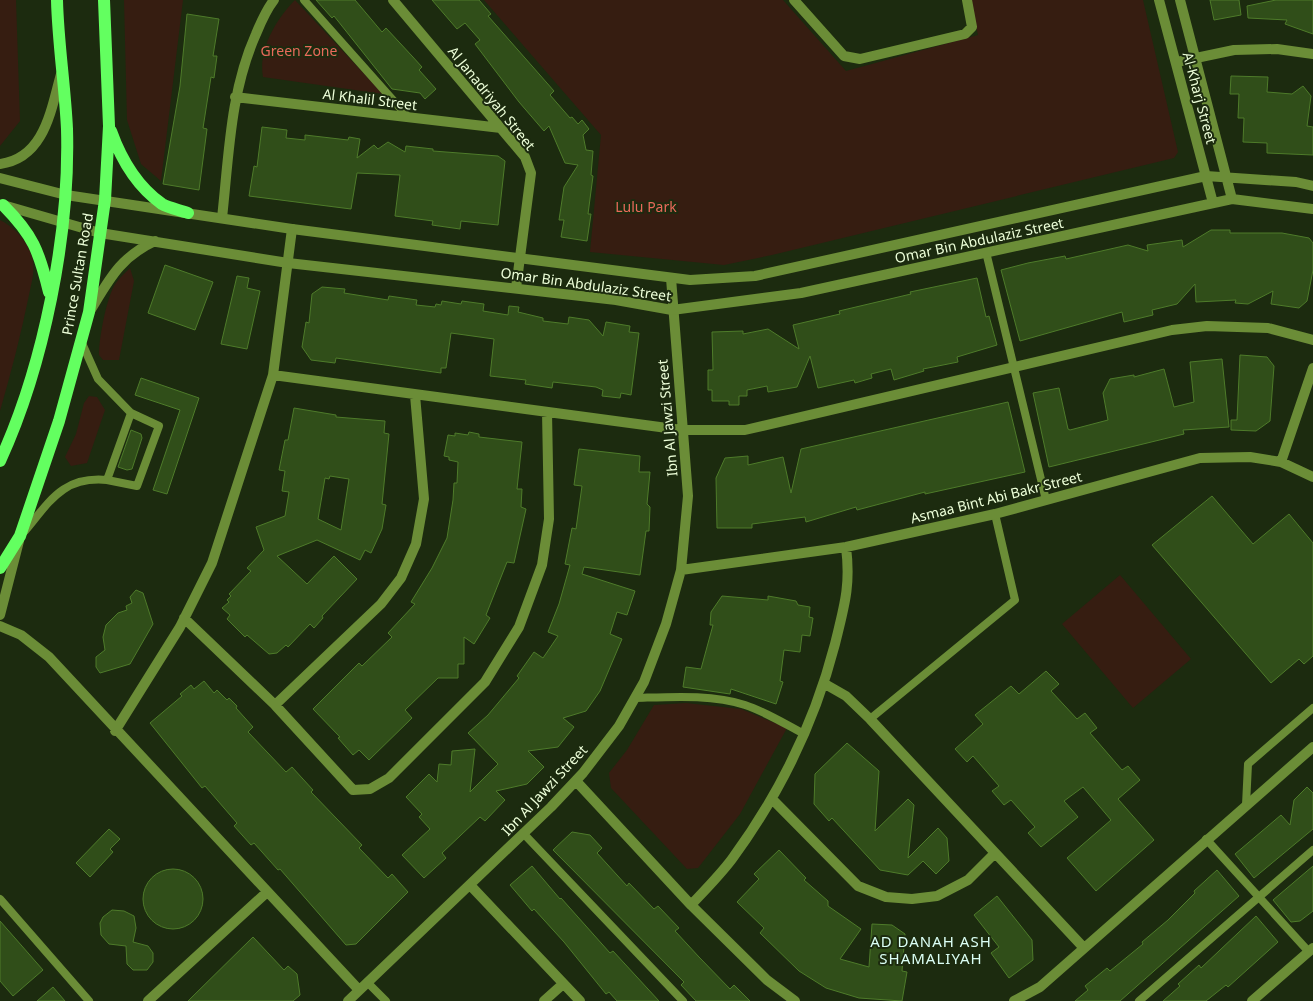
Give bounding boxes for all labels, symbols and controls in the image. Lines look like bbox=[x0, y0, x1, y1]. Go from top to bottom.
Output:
park label: Green Zone bbox=[261, 41, 338, 60]
street label: Al Janadriyah Street bbox=[444, 42, 540, 154]
street label: Al-Kharj Street bbox=[1179, 50, 1221, 146]
street label: Al Khalil Street bbox=[322, 84, 418, 114]
park label: Lulu Park bbox=[615, 197, 677, 216]
street label: Prince Sultan Road bbox=[57, 211, 97, 337]
street label: Omar Bin Abdulaziz Street bbox=[893, 213, 1065, 267]
street label: Omar Bin Abdulaziz Street bbox=[499, 263, 673, 305]
street label: Ibn Al Jawzi Street bbox=[652, 359, 682, 477]
street label: Asmaa Bint Abi Bakr Street bbox=[908, 467, 1084, 527]
street label: Ibn Al Jawzi Street bbox=[497, 741, 591, 839]
district label: AD DANAH ASH SHAMALIYAH bbox=[870, 931, 992, 968]

